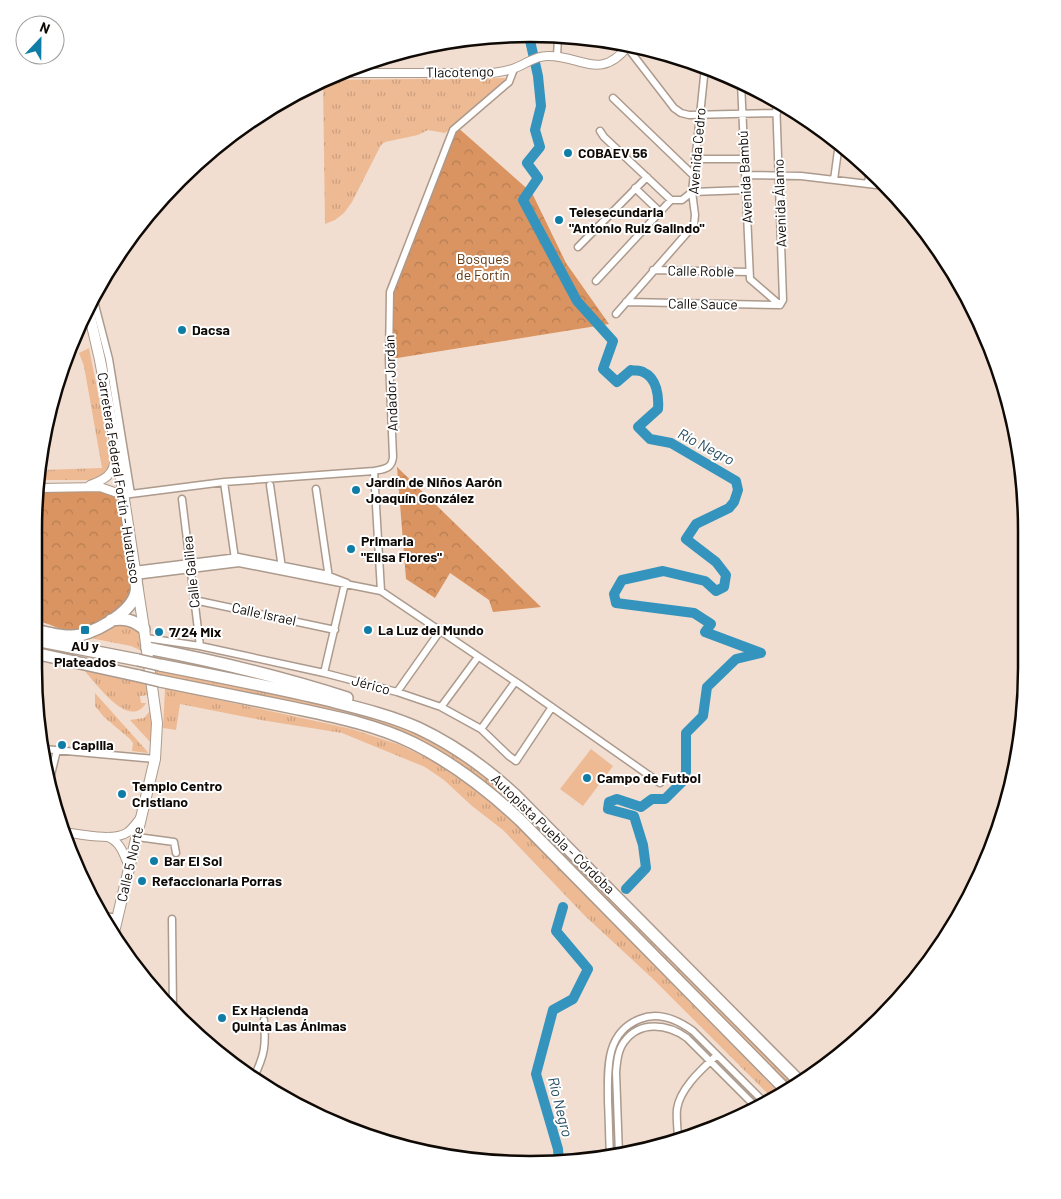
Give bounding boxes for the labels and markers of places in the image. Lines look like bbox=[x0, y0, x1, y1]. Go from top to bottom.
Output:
place label: COBAEV 56 bbox=[578, 144, 648, 161]
marker: COBAEV 56 bbox=[562, 147, 574, 159]
place label: Telesecundaria "Antonio Ruiz Galindo" bbox=[569, 203, 705, 236]
marker: Telesecundaria "Antonio Ruiz Galindo" bbox=[553, 214, 565, 226]
place label: Dacsa bbox=[192, 321, 230, 338]
marker: Dacsa bbox=[176, 324, 188, 336]
place label: Jardín de Niños Aarón Joaquín González bbox=[366, 473, 502, 506]
marker: Jardín de Niños Aarón Joaquín González bbox=[350, 484, 362, 496]
place label: Primaria "Elisa Flores" bbox=[361, 532, 442, 565]
marker: Primaria "Elisa Flores" bbox=[345, 543, 357, 555]
place label: La Luz del Mundo bbox=[378, 621, 484, 638]
place label: 7/24 Mix bbox=[169, 623, 222, 640]
marker: AU y Plateados bbox=[79, 624, 91, 636]
marker: La Luz del Mundo bbox=[362, 624, 374, 636]
marker: 7/24 Mix bbox=[153, 626, 165, 638]
place label: AU y Plateados bbox=[54, 637, 116, 670]
place label: Capilla bbox=[72, 736, 114, 753]
marker: Capilla bbox=[56, 739, 68, 751]
place label: Campo de Futbol bbox=[597, 769, 701, 786]
marker: Campo de Futbol bbox=[581, 772, 593, 784]
place label: Templo Centro Cristiano bbox=[132, 777, 223, 810]
marker: Templo Centro Cristiano bbox=[116, 788, 128, 800]
place label: Bar El Sol bbox=[164, 852, 222, 869]
marker: Bar El Sol bbox=[148, 855, 160, 867]
place label: Refaccionaria Porras bbox=[152, 872, 282, 889]
marker: Refaccionaria Porras bbox=[136, 875, 148, 887]
place label: Ex Hacienda Quinta Las Ánimas bbox=[232, 1001, 347, 1034]
marker: Ex Hacienda Quinta Las Ánimas bbox=[216, 1012, 228, 1024]

